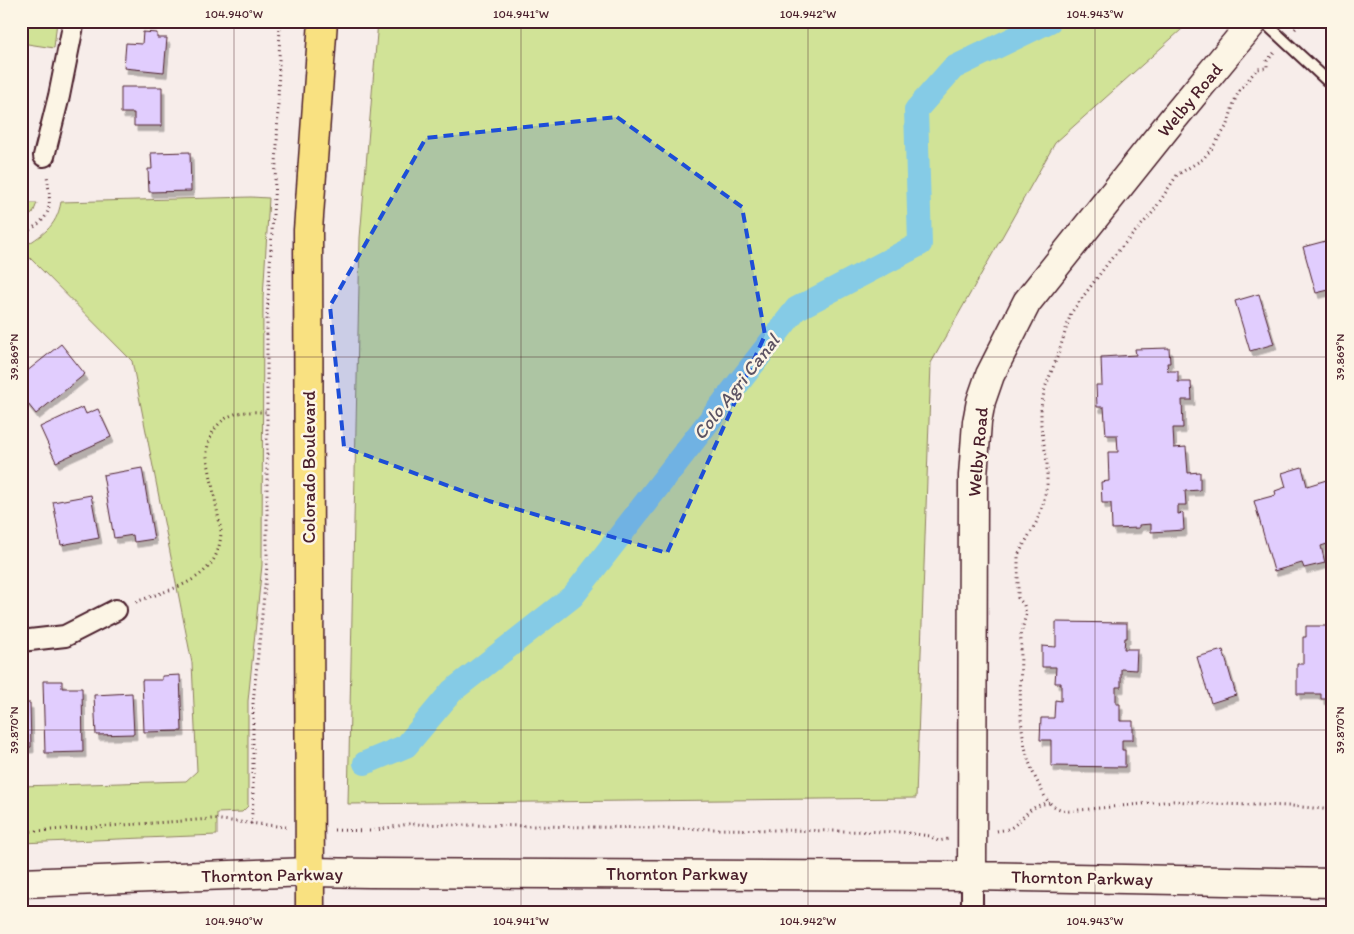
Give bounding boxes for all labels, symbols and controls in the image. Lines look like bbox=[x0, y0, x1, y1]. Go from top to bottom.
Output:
text: 104.940°W bbox=[205, 7, 263, 21]
text: 104.941°W bbox=[493, 7, 549, 21]
text: 104.942°W bbox=[780, 7, 836, 21]
text: 104.943°W bbox=[1067, 7, 1123, 21]
street label: Welby Road bbox=[1153, 58, 1227, 142]
water label: Colo Agri Canal bbox=[688, 328, 785, 444]
text: 39.869°N bbox=[7, 334, 21, 380]
text: 39.869°N bbox=[1333, 334, 1347, 380]
street label: Colorado Boulevard bbox=[298, 390, 320, 543]
street label: Welby Road bbox=[963, 406, 993, 498]
text: 39.870°N bbox=[7, 706, 21, 754]
text: 39.870°N bbox=[1333, 706, 1347, 754]
street label: Thornton Parkway bbox=[201, 863, 344, 887]
street label: Thornton Parkway bbox=[606, 863, 748, 885]
street label: Thornton Parkway bbox=[1011, 866, 1154, 890]
text: 104.940°W bbox=[205, 914, 263, 928]
text: 104.941°W bbox=[493, 914, 549, 928]
text: 104.942°W bbox=[780, 914, 836, 928]
text: 104.943°W bbox=[1067, 914, 1123, 928]

